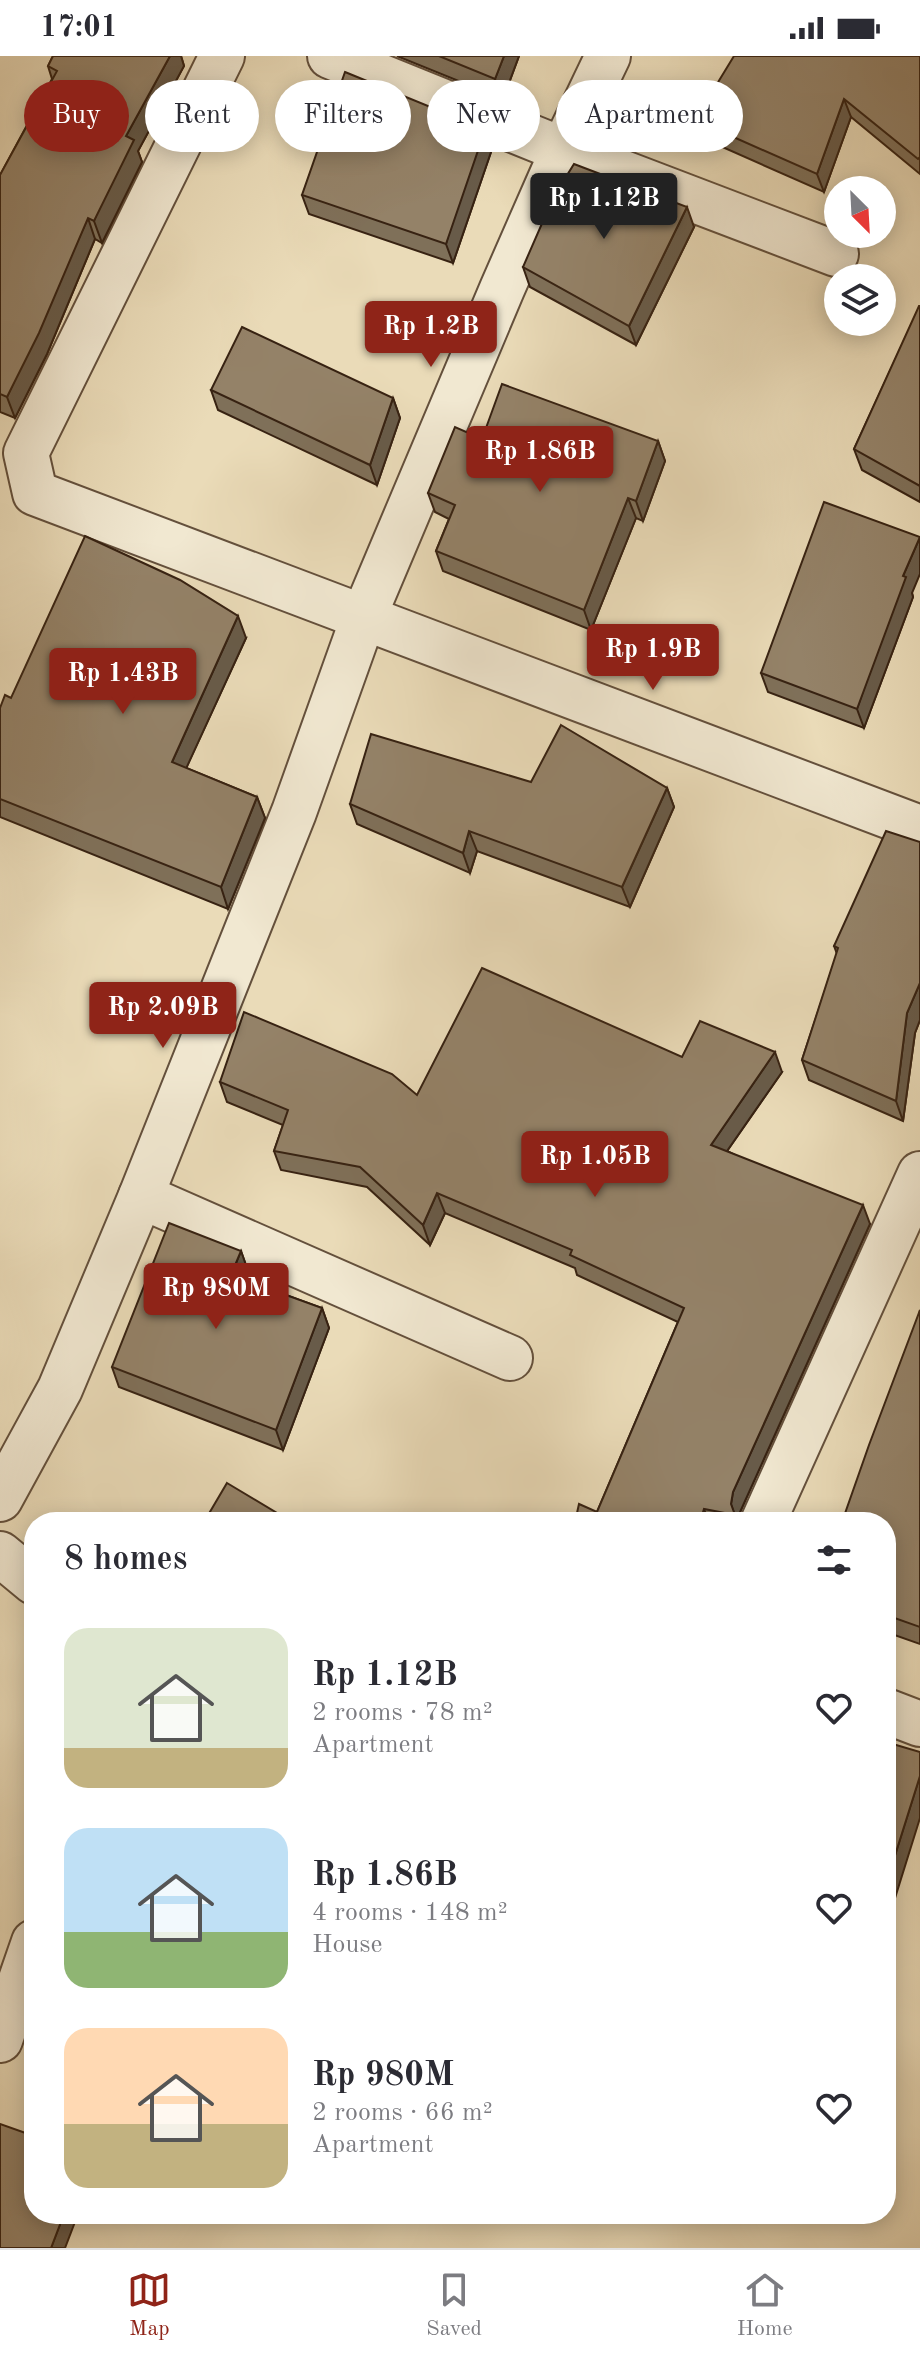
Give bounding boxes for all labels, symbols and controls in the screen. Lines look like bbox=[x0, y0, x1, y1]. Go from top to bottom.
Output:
text: 17:01 bbox=[40, 13, 118, 43]
chip: Buy bbox=[24, 80, 129, 152]
chip: Rent bbox=[145, 80, 259, 152]
chip: Filters bbox=[275, 80, 411, 152]
chip: New bbox=[427, 80, 540, 152]
chip: Apartment bbox=[556, 80, 743, 152]
pin: Rp 1.12B bbox=[521, 173, 687, 241]
north arrow bbox=[824, 176, 896, 248]
map controls bbox=[824, 176, 896, 336]
text: Rp 1.12B bbox=[548, 186, 660, 212]
button: layers bbox=[824, 264, 896, 336]
pin: Rp 1.2B bbox=[357, 301, 505, 369]
text: Rp 1.2B bbox=[383, 314, 479, 340]
pin: Rp 1.86B bbox=[457, 426, 623, 494]
text: Rp 1.86B bbox=[484, 439, 596, 465]
pin: Rp 1.9B bbox=[579, 624, 727, 692]
text: Rp 1.9B bbox=[605, 637, 701, 663]
pin: Rp 1.43B bbox=[40, 648, 206, 716]
text: Rp 1.43B bbox=[67, 661, 179, 687]
pin: Rp 2.09B bbox=[80, 982, 246, 1050]
text: Rp 2.09B bbox=[107, 995, 219, 1021]
pin: Rp 1.05B bbox=[512, 1131, 678, 1199]
text: Rp 1.05B bbox=[539, 1144, 651, 1170]
pin: Rp 980M bbox=[142, 1263, 290, 1331]
text: Rp 980M bbox=[162, 1276, 270, 1302]
icon: filters bbox=[812, 1538, 856, 1582]
text: 8 homes bbox=[64, 1543, 187, 1577]
text: Rp 1.12B bbox=[312, 1659, 458, 1693]
icon: home bbox=[128, 1660, 224, 1756]
icon: heart bbox=[812, 1686, 856, 1730]
text: 2 rooms · 78 m² bbox=[312, 1700, 493, 1726]
text: Apartment bbox=[312, 1732, 434, 1758]
text: Rp 1.86B bbox=[312, 1859, 458, 1893]
icon: home bbox=[128, 1860, 224, 1956]
icon: heart bbox=[812, 1886, 856, 1930]
text: 4 rooms · 148 m² bbox=[312, 1900, 508, 1926]
text: House bbox=[312, 1932, 383, 1958]
text: Rp 980M bbox=[312, 2059, 454, 2093]
icon: home bbox=[128, 2060, 224, 2156]
icon: heart bbox=[812, 2086, 856, 2130]
text: 2 rooms · 66 m² bbox=[312, 2100, 493, 2126]
text: Apartment bbox=[312, 2132, 434, 2158]
tab: Map bbox=[127, 2268, 171, 2343]
tab: Saved bbox=[426, 2268, 482, 2343]
tab: Home bbox=[737, 2268, 793, 2343]

